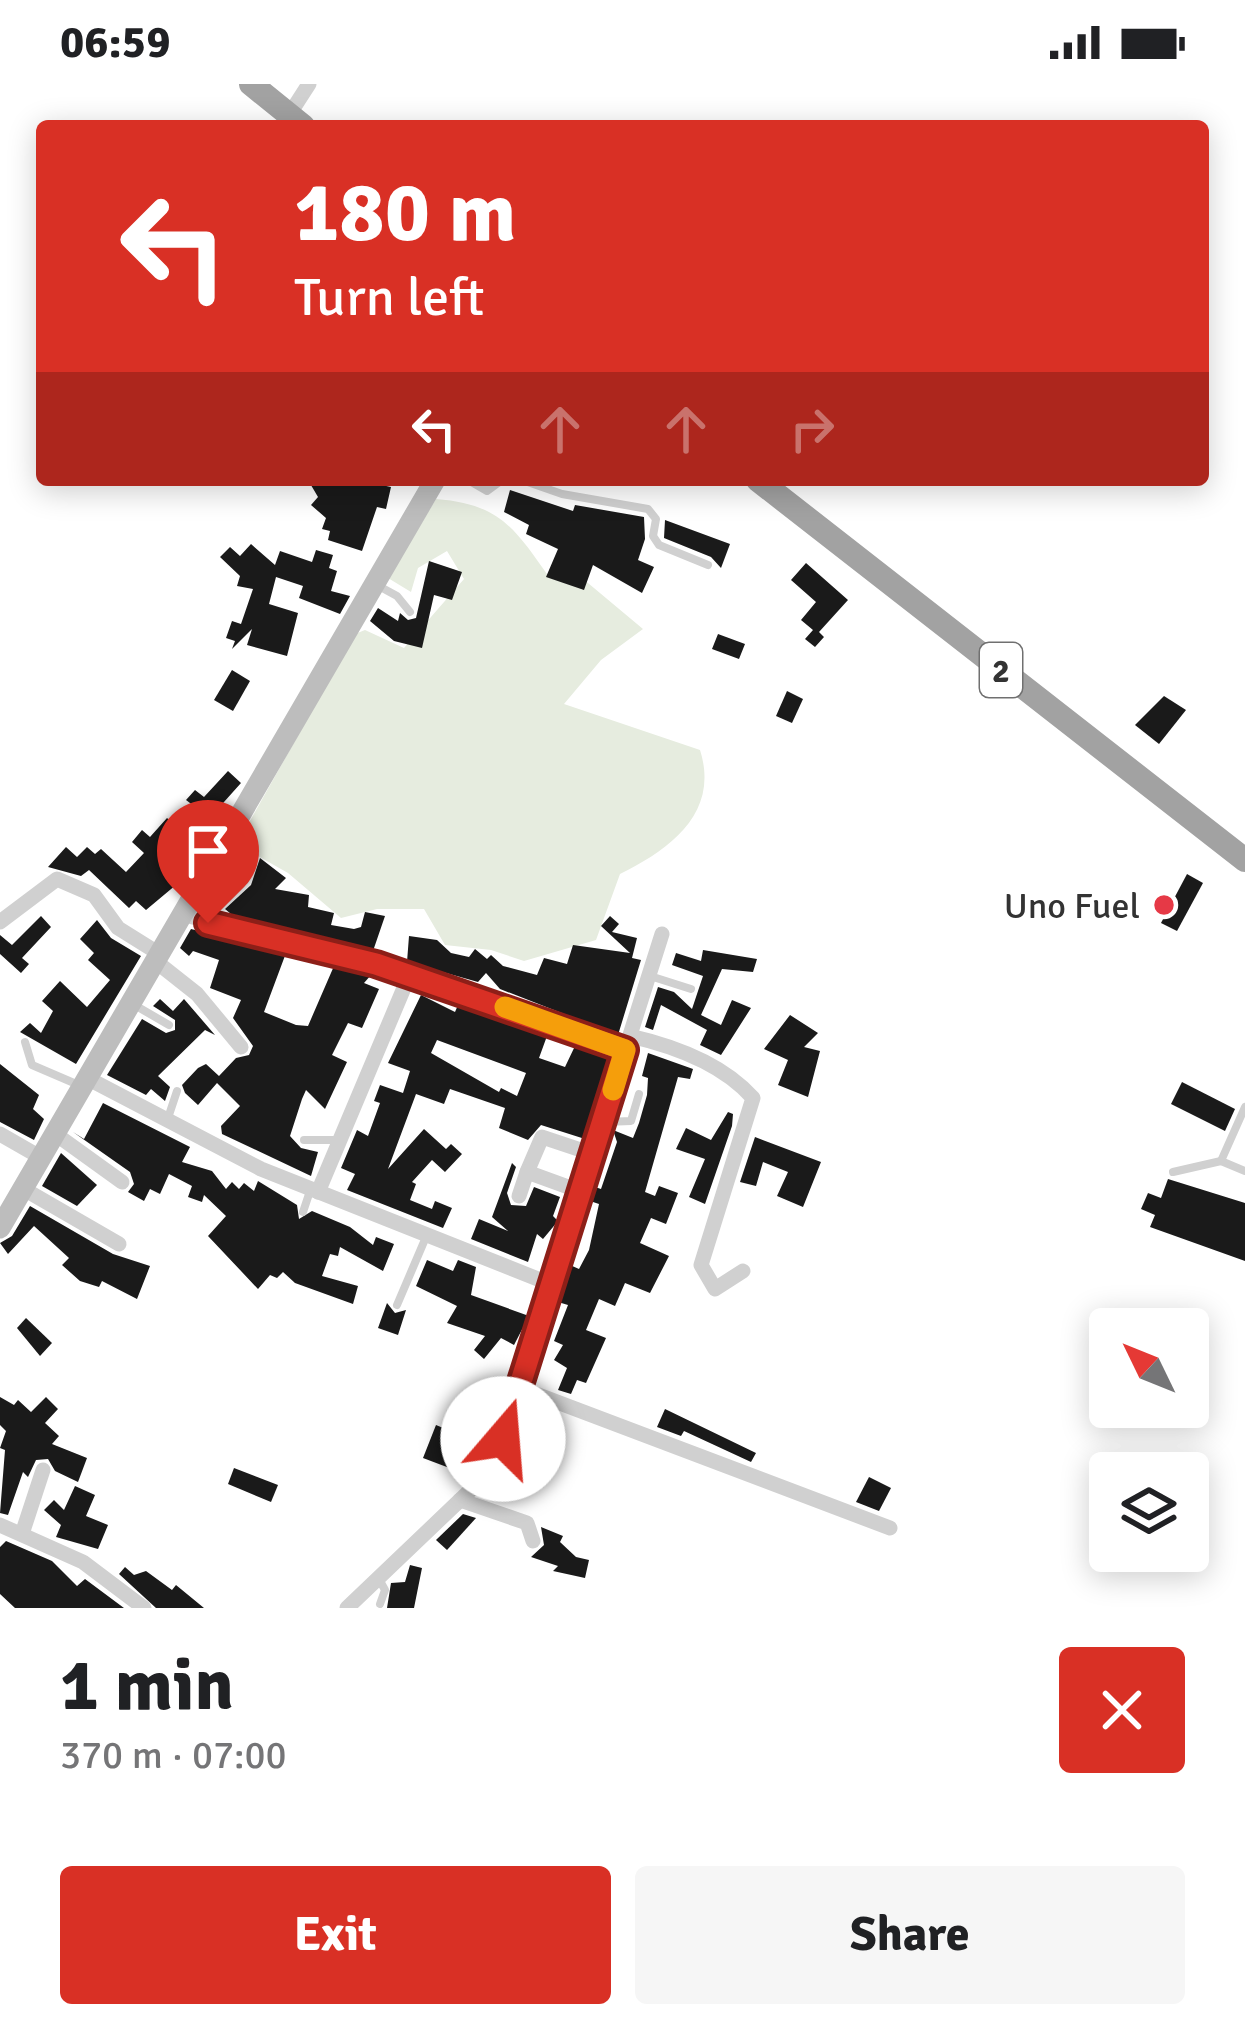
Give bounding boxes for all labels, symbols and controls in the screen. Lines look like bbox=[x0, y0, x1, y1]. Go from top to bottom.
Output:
text: 06:59 bbox=[60, 15, 170, 70]
text: 180 m bbox=[294, 161, 516, 265]
icon: left bbox=[96, 168, 252, 324]
text: Turn left bbox=[294, 264, 484, 331]
icon: left bbox=[401, 396, 467, 462]
icon: ahead bbox=[527, 396, 593, 462]
icon: ahead bbox=[653, 396, 719, 462]
icon: right bbox=[779, 396, 845, 462]
road number: 2 bbox=[980, 643, 1022, 697]
pin bbox=[157, 800, 259, 923]
icon: arrive bbox=[175, 818, 241, 884]
place label: Uno Fuel bbox=[1004, 884, 1140, 929]
marker: Uno Fuel bbox=[1151, 892, 1177, 918]
north arrow bbox=[1089, 1308, 1209, 1428]
map controls bbox=[1089, 1308, 1209, 1572]
position arrow bbox=[440, 1376, 566, 1502]
button: layers bbox=[1089, 1452, 1209, 1572]
text: 1 min bbox=[60, 1641, 234, 1730]
button: close bbox=[1059, 1647, 1185, 1773]
text: 370 m · 07:00 bbox=[60, 1731, 287, 1779]
button: Exit bbox=[60, 1866, 611, 2004]
button: Share bbox=[635, 1866, 1185, 2004]

